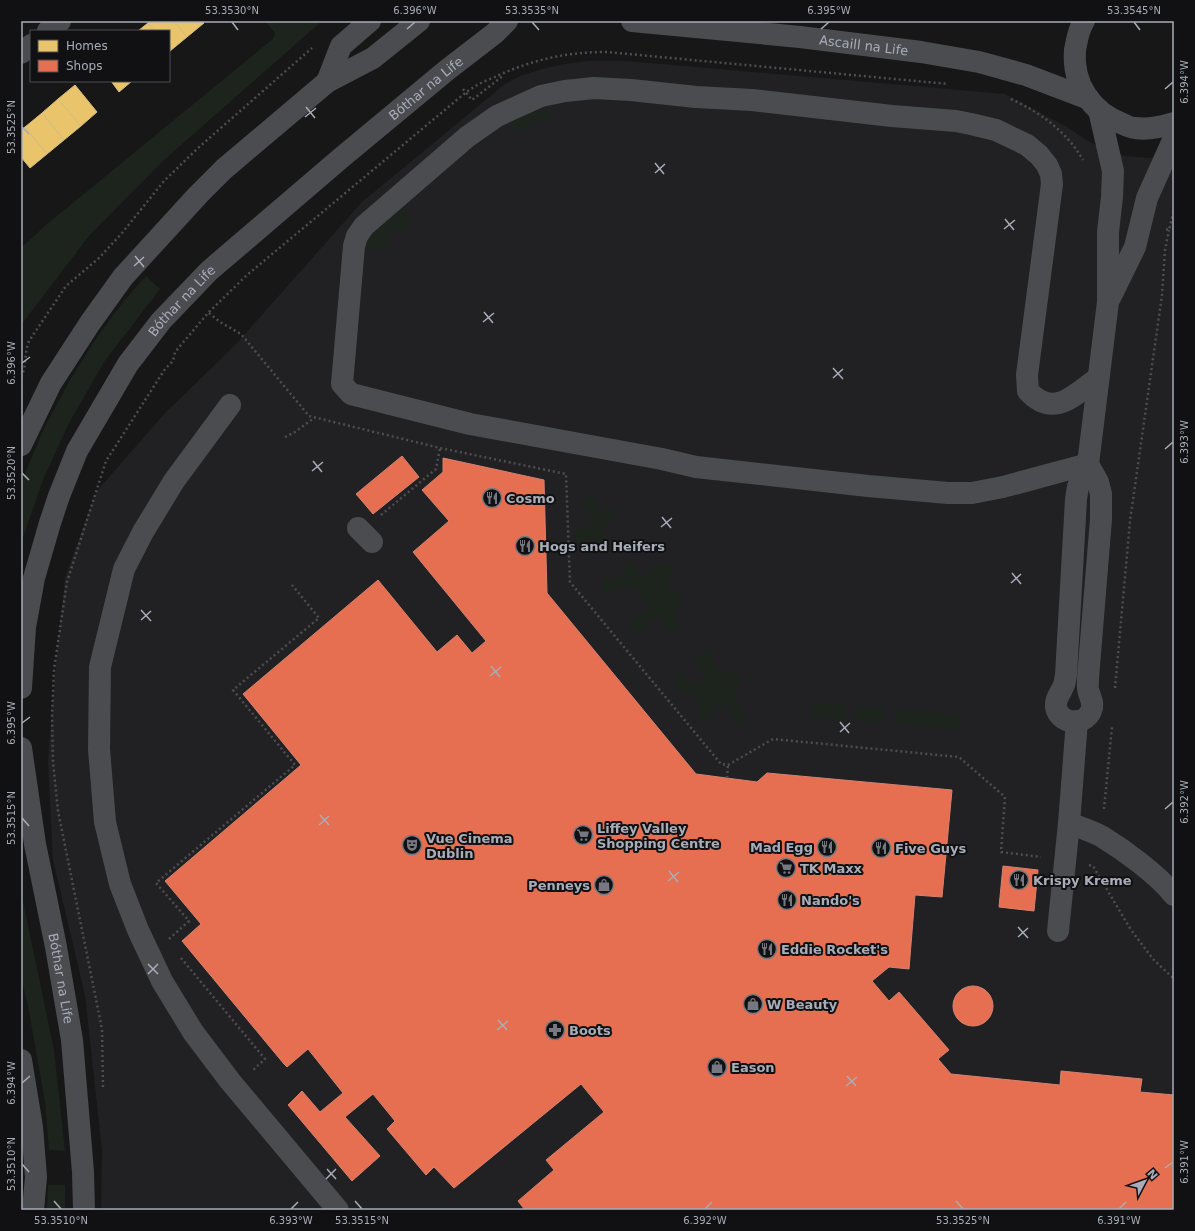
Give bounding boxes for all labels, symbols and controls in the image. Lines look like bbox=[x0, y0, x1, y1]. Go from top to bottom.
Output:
text: 53.3530°N bbox=[205, 5, 259, 16]
text: 6.396°W bbox=[393, 5, 437, 16]
text: 53.3535°N bbox=[505, 5, 559, 16]
text: 6.395°W bbox=[807, 5, 851, 16]
text: 53.3545°N bbox=[1107, 5, 1161, 16]
legend bbox=[30, 30, 170, 82]
street label: Ascaill na Life bbox=[818, 32, 909, 58]
text: Homes bbox=[66, 39, 108, 53]
street label: Bóthar na Life bbox=[385, 53, 466, 123]
text: Shops bbox=[66, 59, 102, 73]
text: 6.394°W bbox=[1179, 60, 1190, 104]
text: 53.3525°N bbox=[6, 100, 17, 154]
street label: Bóthar na Life bbox=[145, 262, 218, 339]
text: 6.396°W bbox=[6, 341, 17, 385]
text: 6.393°W bbox=[1179, 420, 1190, 464]
text: 53.3520°N bbox=[6, 446, 17, 500]
restaurant icon: Cosmo bbox=[481, 487, 503, 509]
place label: Cosmo bbox=[506, 491, 555, 506]
restaurant icon: Hogs and Heifers bbox=[514, 535, 536, 557]
place label: Hogs and Heifers bbox=[539, 539, 665, 554]
text: 6.395°W bbox=[6, 701, 17, 745]
text: 6.392°W bbox=[1179, 780, 1190, 824]
text: 53.3515°N bbox=[6, 791, 17, 845]
place label: Liffey Valley Shopping Centre bbox=[597, 821, 720, 851]
supermarket icon: Liffey Valley Shopping Centre bbox=[572, 824, 594, 846]
place label: Vue Cinema Dublin bbox=[426, 831, 513, 861]
theatre icon: Vue Cinema Dublin bbox=[401, 834, 423, 856]
restaurant icon: Mad Egg bbox=[816, 836, 838, 858]
restaurant icon: Five Guys bbox=[870, 837, 892, 859]
place label: Mad Egg bbox=[750, 840, 813, 855]
place label: Five Guys bbox=[895, 841, 967, 856]
supermarket icon: TK Maxx bbox=[775, 857, 797, 879]
place label: TK Maxx bbox=[800, 861, 863, 876]
restaurant icon: Krispy Kreme bbox=[1008, 869, 1030, 891]
place label: Krispy Kreme bbox=[1033, 873, 1132, 888]
shop icon: Penneys bbox=[593, 874, 615, 896]
place label: Penneys bbox=[528, 878, 590, 893]
restaurant icon: Nando's bbox=[776, 889, 798, 911]
place label: Nando's bbox=[801, 893, 860, 908]
street label: Bóthar na Life bbox=[46, 932, 77, 1025]
restaurant icon: Eddie Rocket's bbox=[756, 938, 778, 960]
place label: Eddie Rocket's bbox=[781, 942, 888, 957]
shop icon: W Beauty bbox=[742, 993, 764, 1015]
place label: W Beauty bbox=[767, 997, 838, 1012]
pharmacy icon: Boots bbox=[544, 1019, 566, 1041]
place label: Boots bbox=[569, 1023, 611, 1038]
shop icon: Eason bbox=[706, 1056, 728, 1078]
place label: Eason bbox=[731, 1060, 775, 1075]
text: 6.394°W bbox=[6, 1061, 17, 1105]
text: 53.3510°N bbox=[6, 1137, 17, 1191]
text: 6.391°W bbox=[1179, 1140, 1190, 1184]
north arrow bbox=[1125, 1161, 1165, 1201]
text: N bbox=[1144, 1167, 1160, 1183]
text: 53.3510°N bbox=[34, 1215, 88, 1226]
text: 6.393°W bbox=[269, 1215, 313, 1226]
text: 53.3515°N bbox=[335, 1215, 389, 1226]
text: 6.392°W bbox=[683, 1215, 727, 1226]
text: 53.3525°N bbox=[936, 1215, 990, 1226]
text: 6.391°W bbox=[1097, 1215, 1141, 1226]

